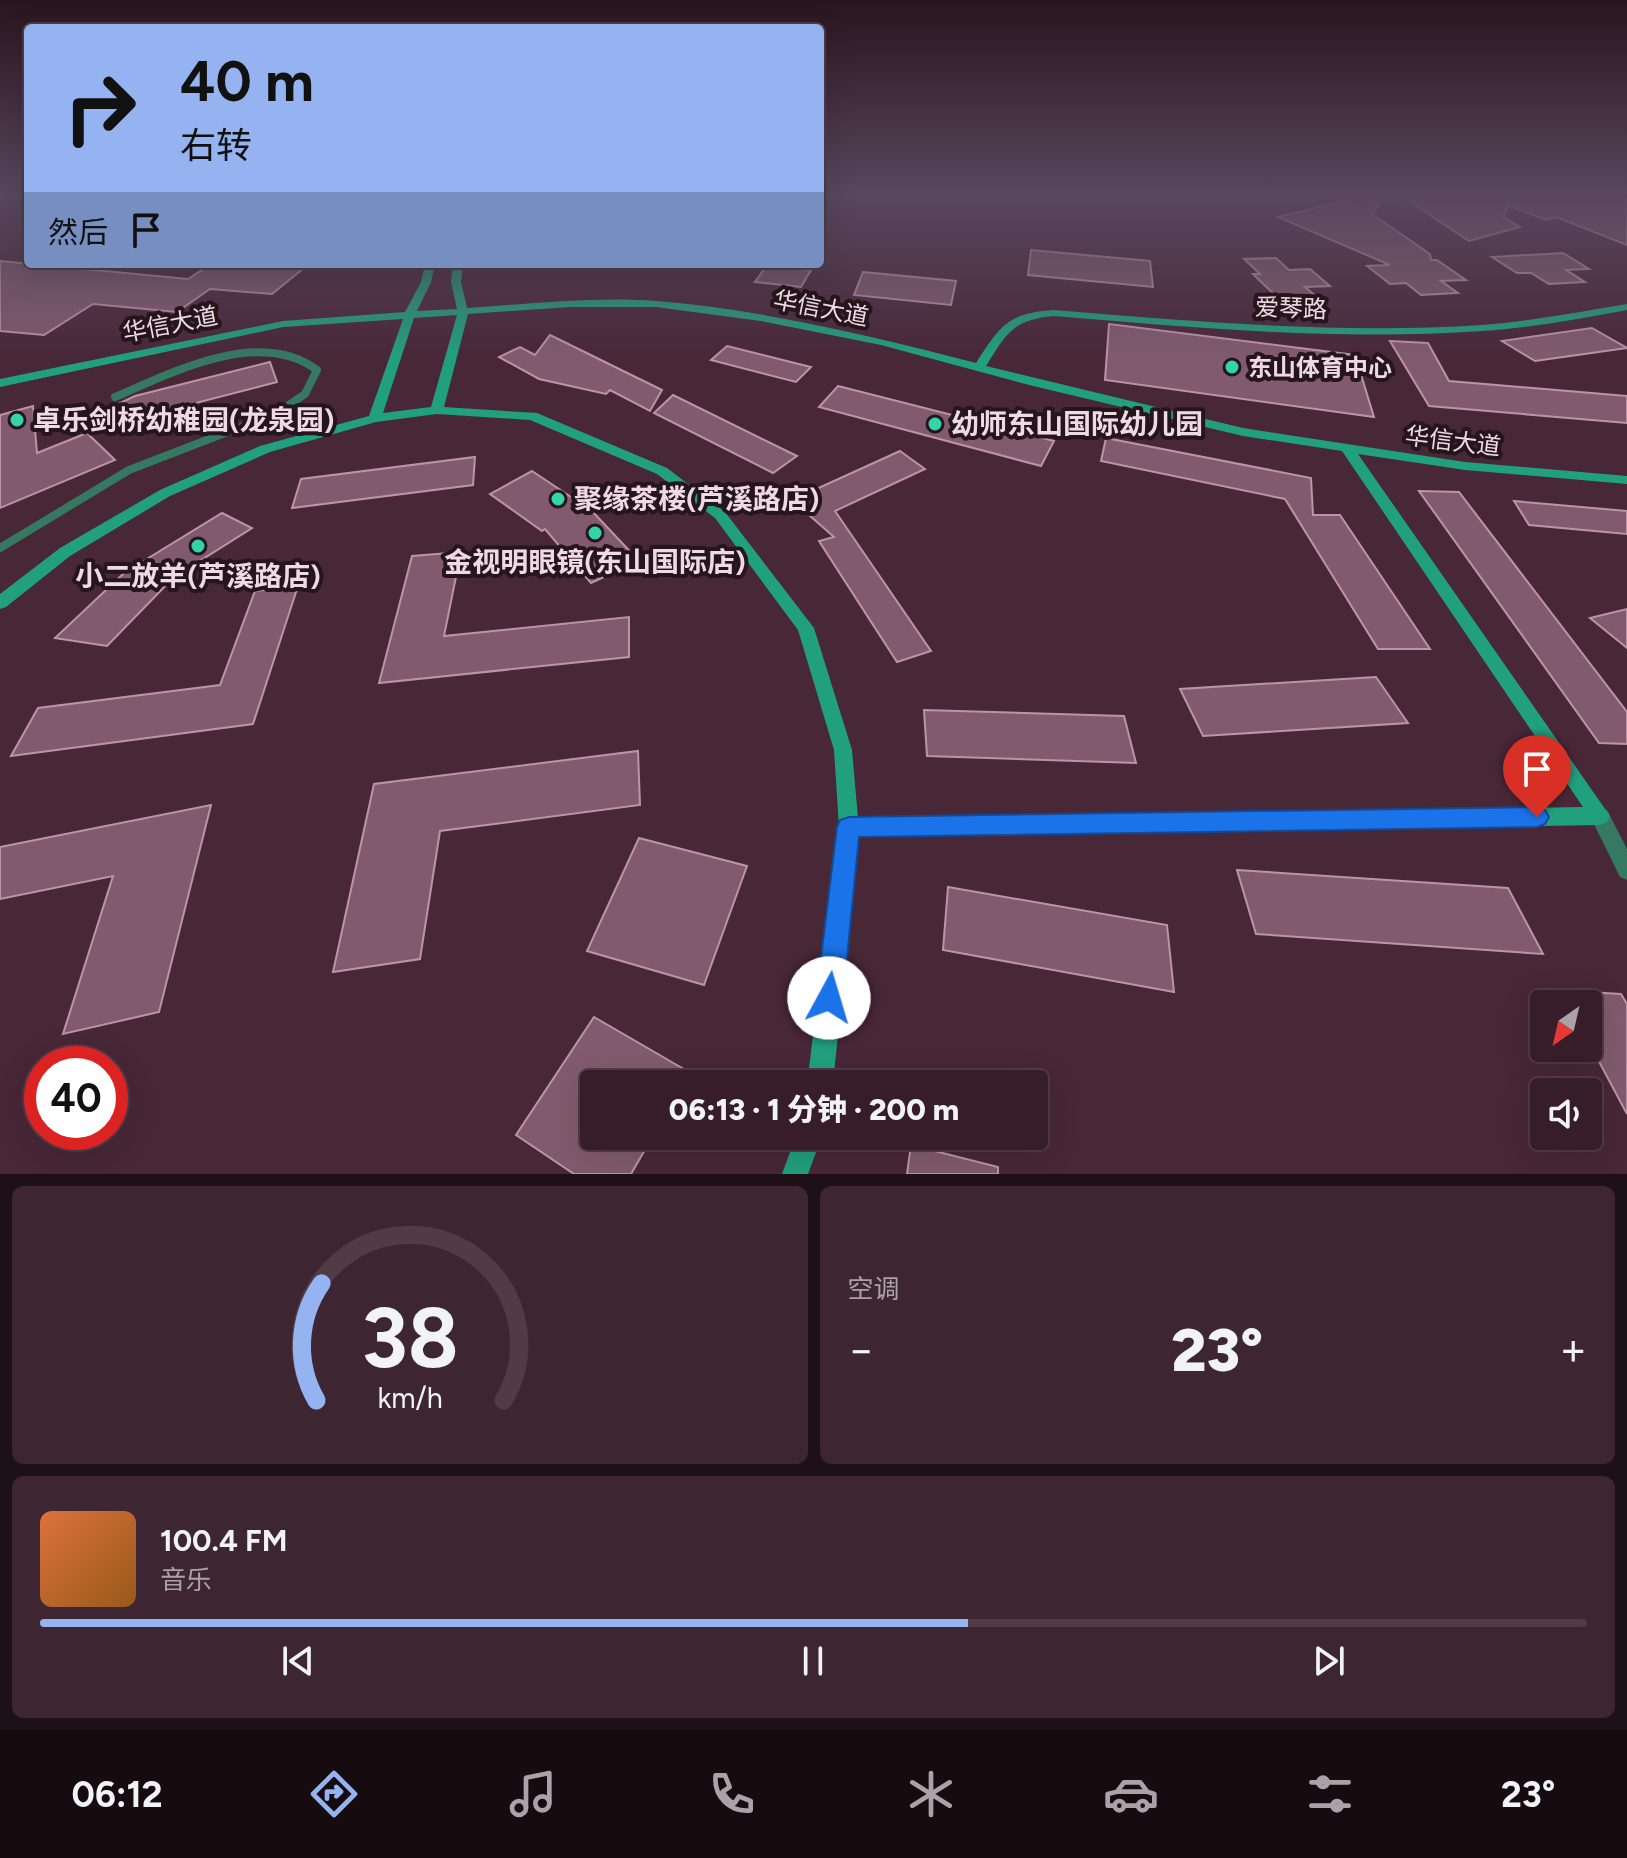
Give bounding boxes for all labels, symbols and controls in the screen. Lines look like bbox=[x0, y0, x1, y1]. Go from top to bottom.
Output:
text: 40 m bbox=[180, 48, 314, 115]
icon: right bbox=[48, 56, 152, 160]
text: 右转 bbox=[180, 124, 252, 167]
icon: arrive bbox=[124, 208, 168, 252]
text: 然后 bbox=[48, 214, 108, 251]
street label: 华信大道 bbox=[771, 285, 871, 331]
street label: 爱琴路 bbox=[1255, 292, 1327, 324]
street label: 华信大道 bbox=[120, 301, 220, 347]
place label: 东山体育中心 bbox=[1248, 353, 1392, 382]
marker: 东山体育中心 bbox=[1223, 358, 1241, 376]
place label: 卓乐剑桥幼稚园(龙泉园) bbox=[33, 403, 334, 437]
place label: 幼师东山国际幼儿园 bbox=[951, 407, 1203, 441]
marker: 卓乐剑桥幼稚园(龙泉园) bbox=[8, 411, 26, 429]
marker: 幼师东山国际幼儿园 bbox=[926, 415, 944, 433]
street label: 华信大道 bbox=[1404, 421, 1502, 461]
place label: 聚缘茶楼(芦溪路店) bbox=[574, 482, 819, 516]
marker: 聚缘茶楼(芦溪路店) bbox=[549, 490, 567, 508]
marker: 金视明眼镜(东山国际店) bbox=[586, 524, 604, 542]
marker: 小二放羊(芦溪路店) bbox=[189, 537, 207, 555]
place label: 金视明眼镜(东山国际店) bbox=[444, 545, 746, 579]
place label: 小二放羊(芦溪路店) bbox=[75, 559, 321, 593]
pin bbox=[1503, 735, 1571, 817]
icon: arrive bbox=[1515, 747, 1559, 791]
position arrow bbox=[787, 956, 871, 1040]
north arrow bbox=[1530, 990, 1602, 1062]
map controls bbox=[1530, 990, 1602, 1150]
speed limit sign: 40 bbox=[24, 1046, 128, 1150]
button: sound bbox=[1530, 1078, 1602, 1150]
text: 06:13 · 1 分钟 · 200 m bbox=[669, 1091, 959, 1128]
text: 空调 bbox=[848, 1273, 900, 1305]
text: 38 bbox=[361, 1288, 458, 1388]
text: 23° bbox=[1171, 1314, 1263, 1386]
text: − bbox=[848, 1323, 875, 1376]
text: + bbox=[1560, 1323, 1587, 1376]
text: km/h bbox=[377, 1381, 442, 1415]
text: 100.4 FM bbox=[160, 1522, 287, 1559]
text: 音乐 bbox=[160, 1564, 212, 1596]
icon: previous bbox=[276, 1639, 320, 1683]
icon: pause bbox=[791, 1639, 835, 1683]
icon: next bbox=[1307, 1639, 1351, 1683]
icon: directions bbox=[306, 1766, 362, 1822]
icon: music bbox=[505, 1766, 561, 1822]
icon: phone bbox=[704, 1766, 760, 1822]
icon: climate bbox=[903, 1766, 959, 1822]
icon: car bbox=[1103, 1766, 1159, 1822]
icon: filters bbox=[1302, 1766, 1358, 1822]
text: 06:12 bbox=[72, 1773, 163, 1816]
text: 23° bbox=[1501, 1773, 1555, 1816]

